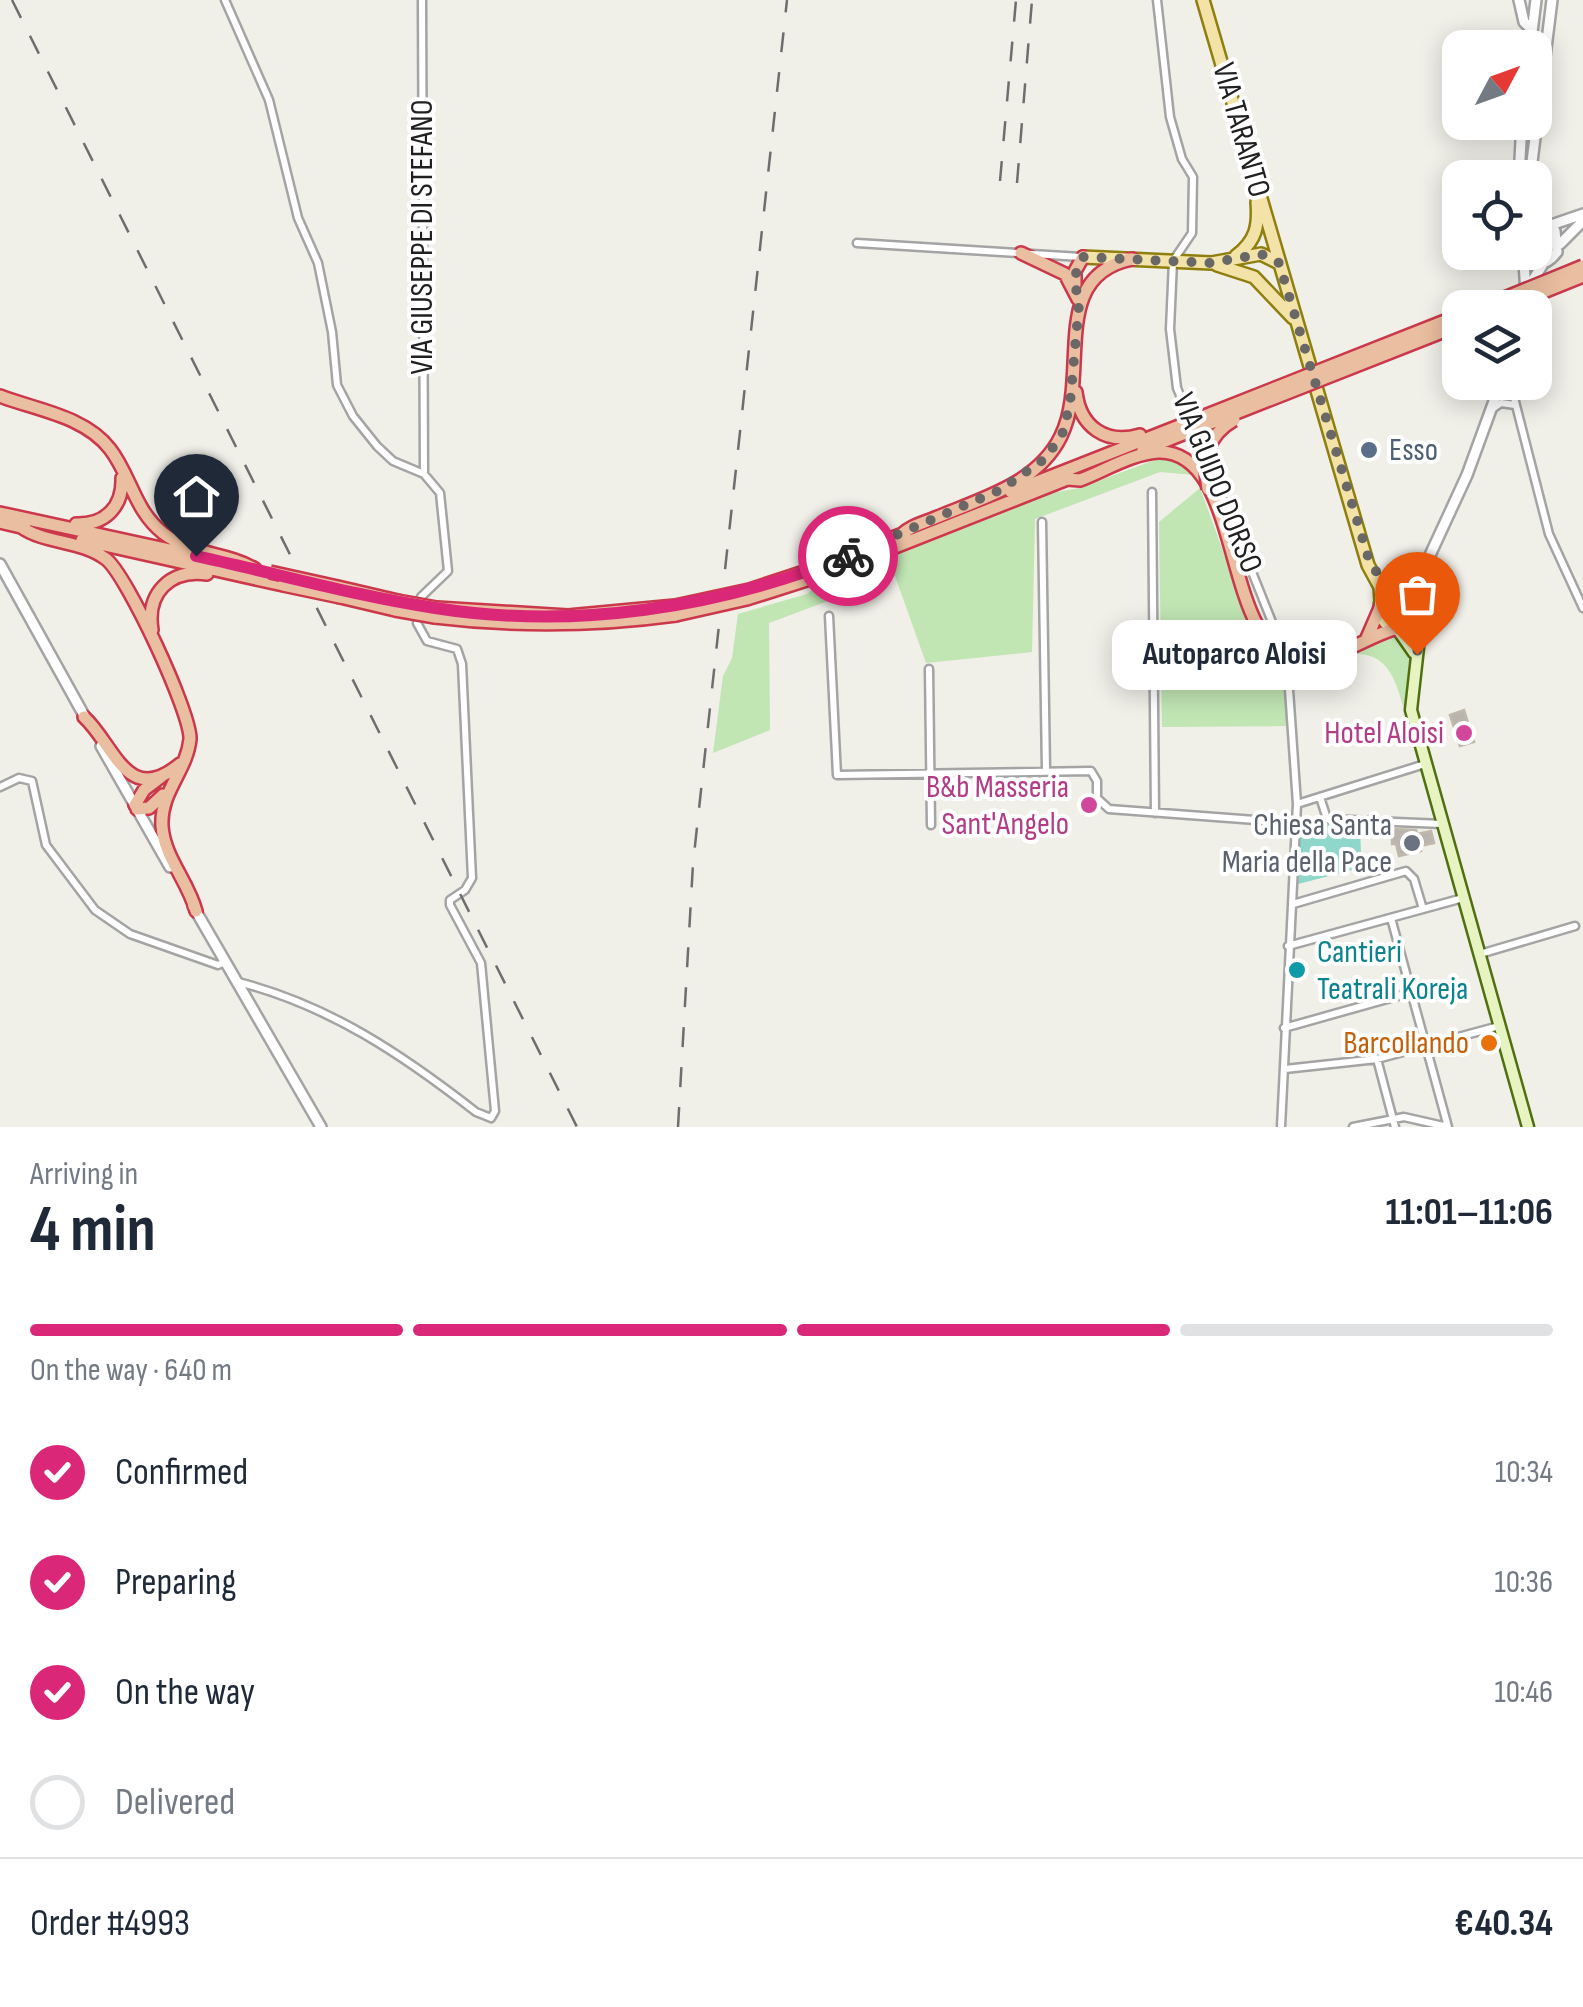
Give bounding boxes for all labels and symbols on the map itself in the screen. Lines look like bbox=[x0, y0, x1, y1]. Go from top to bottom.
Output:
north arrow bbox=[1442, 30, 1552, 140]
street label: VIA TARANTO bbox=[1203, 58, 1279, 202]
street label: VIA GIUSEPPE DI STEFANO bbox=[403, 100, 442, 374]
street label: VIA GUIDO DORSO bbox=[1163, 387, 1271, 579]
place label: Esso bbox=[1389, 431, 1438, 470]
marker: Esso bbox=[1358, 439, 1380, 461]
pin bbox=[154, 454, 239, 557]
courier bbox=[798, 506, 898, 606]
pin bbox=[1375, 552, 1460, 655]
callout: Autoparco Aloisi bbox=[1112, 619, 1357, 689]
place label: Hotel Aloisi bbox=[1324, 714, 1444, 753]
marker: Hotel Aloisi bbox=[1453, 722, 1475, 744]
place label: B&b Masseria Sant'Angelo bbox=[926, 768, 1069, 844]
marker: B&b Masseria Sant'Angelo bbox=[1078, 794, 1100, 816]
place label: Chiesa Santa Maria della Pace bbox=[1222, 806, 1392, 882]
marker: Chiesa Santa Maria della Pace bbox=[1401, 832, 1423, 854]
place label: Cantieri Teatrali Koreja bbox=[1317, 933, 1468, 1009]
marker: Cantieri Teatrali Koreja bbox=[1286, 959, 1308, 981]
place label: Barcollando bbox=[1343, 1024, 1469, 1063]
marker: Barcollando bbox=[1478, 1032, 1500, 1054]

